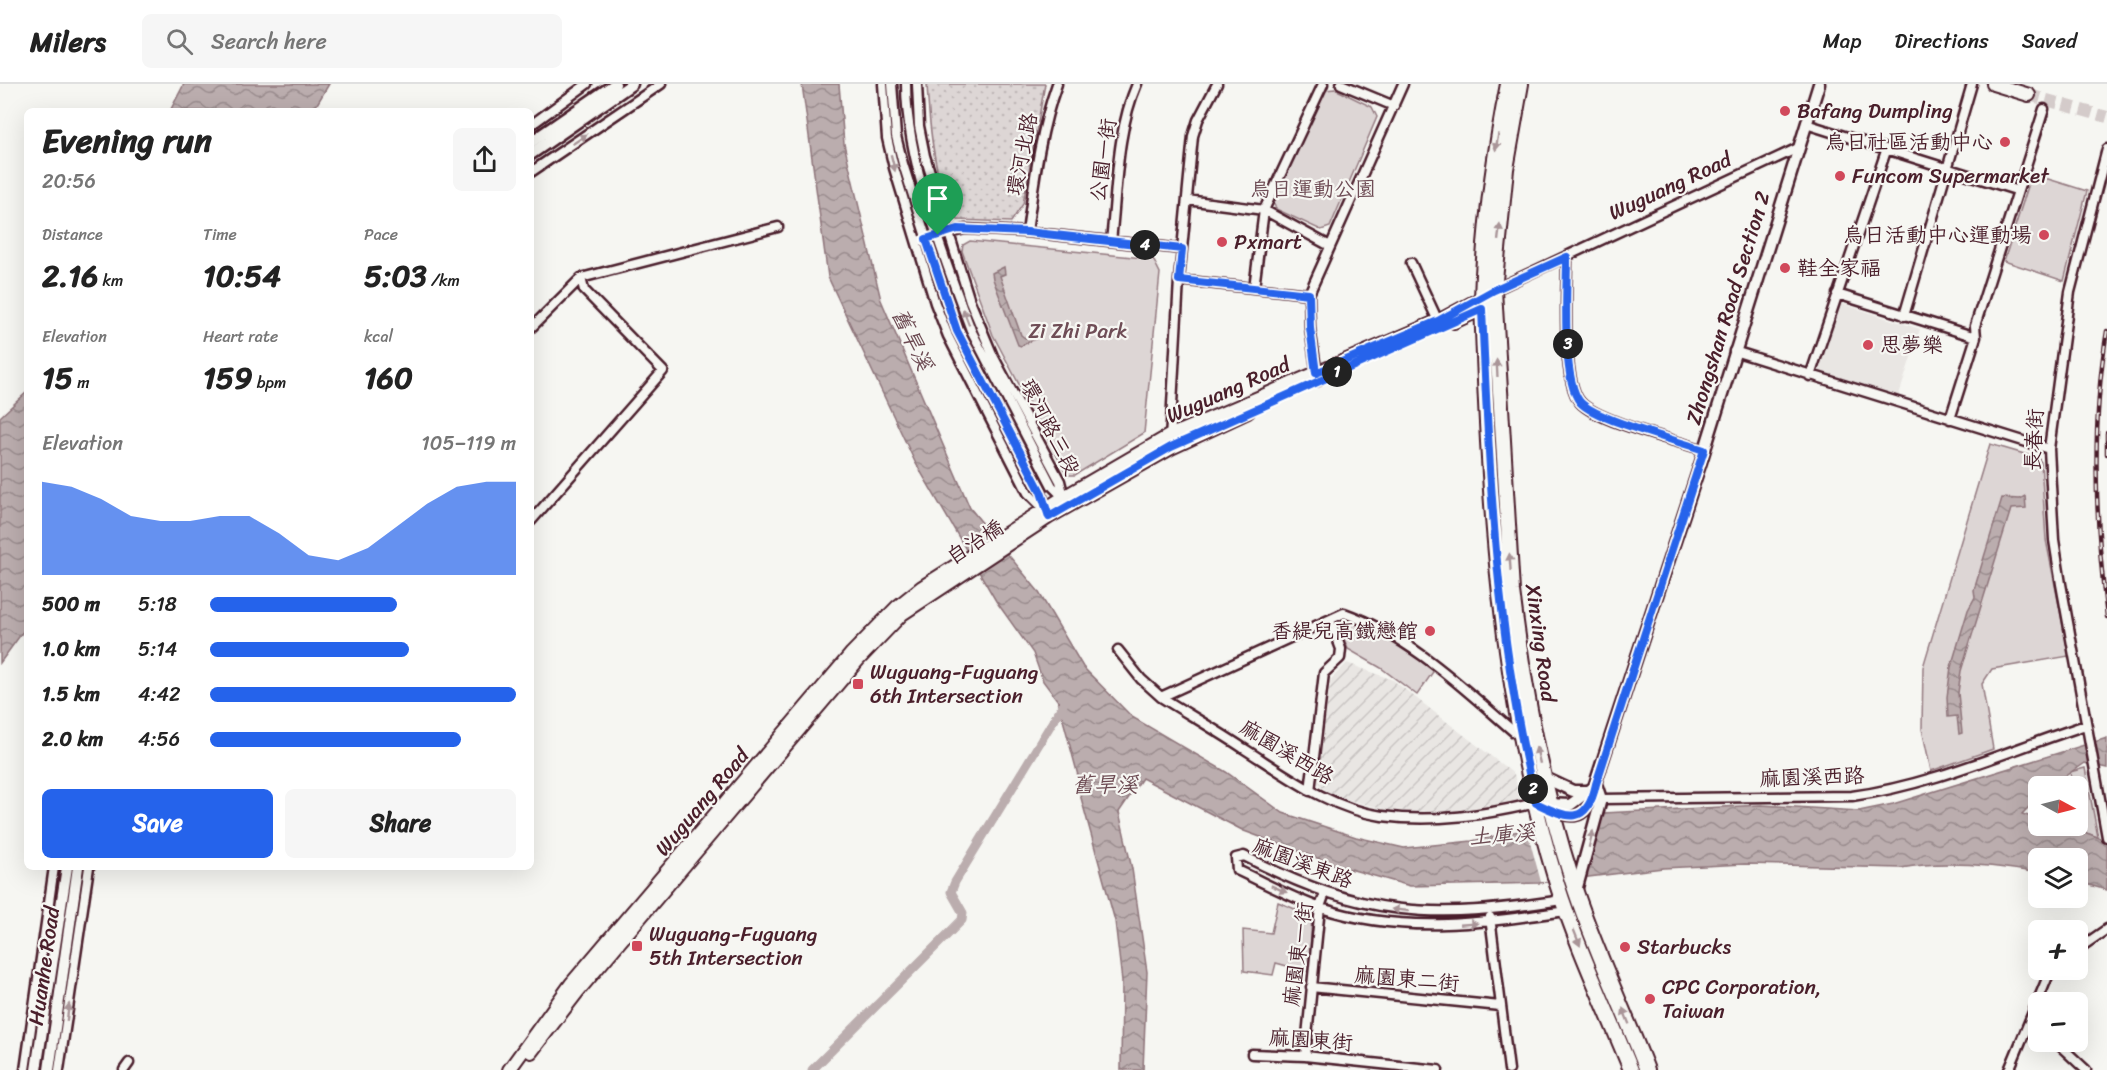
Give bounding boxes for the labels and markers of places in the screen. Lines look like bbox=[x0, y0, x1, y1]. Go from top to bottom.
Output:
place label: Bafang Dumpling bbox=[1797, 92, 1953, 130]
marker: Bafang Dumpling bbox=[1778, 104, 1792, 118]
place label: 烏日社區活動中心 bbox=[1825, 123, 1993, 161]
marker: 烏日社區活動中心 bbox=[1998, 135, 2012, 149]
place label: Funcom Supermarket bbox=[1852, 157, 2050, 195]
marker: Funcom Supermarket bbox=[1833, 169, 1847, 183]
pin bbox=[912, 173, 963, 235]
place label: 烏日活動中心運動場 bbox=[1843, 216, 2032, 254]
place label: Pxmart bbox=[1234, 223, 1302, 261]
marker: 烏日活動中心運動場 bbox=[2037, 228, 2051, 242]
pin: 4 bbox=[1130, 230, 1160, 260]
marker: Pxmart bbox=[1215, 235, 1229, 249]
place label: 鞋全家福 bbox=[1797, 249, 1881, 287]
marker: 鞋全家福 bbox=[1778, 261, 1792, 275]
place label: 思夢樂 bbox=[1880, 326, 1943, 364]
pin: 3 bbox=[1553, 329, 1583, 359]
marker: 思夢樂 bbox=[1861, 338, 1875, 352]
pin: 1 bbox=[1322, 357, 1352, 387]
place label: 香緹兒高鐵戀館 bbox=[1271, 612, 1418, 650]
marker: 香緹兒高鐵戀館 bbox=[1423, 624, 1437, 638]
place label: Wuguang-Fuguang 6th Intersection bbox=[870, 653, 1039, 715]
marker: Wuguang-Fuguang 6th Intersection bbox=[851, 677, 865, 691]
pin: 2 bbox=[1518, 774, 1548, 804]
place label: Wuguang-Fuguang 5th Intersection bbox=[649, 915, 818, 977]
place label: Starbucks bbox=[1637, 928, 1732, 966]
marker: Wuguang-Fuguang 5th Intersection bbox=[630, 939, 644, 953]
marker: Starbucks bbox=[1618, 940, 1632, 954]
place label: CPC Corporation, Taiwan bbox=[1662, 968, 1821, 1030]
marker: CPC Corporation, Taiwan bbox=[1643, 992, 1657, 1006]

